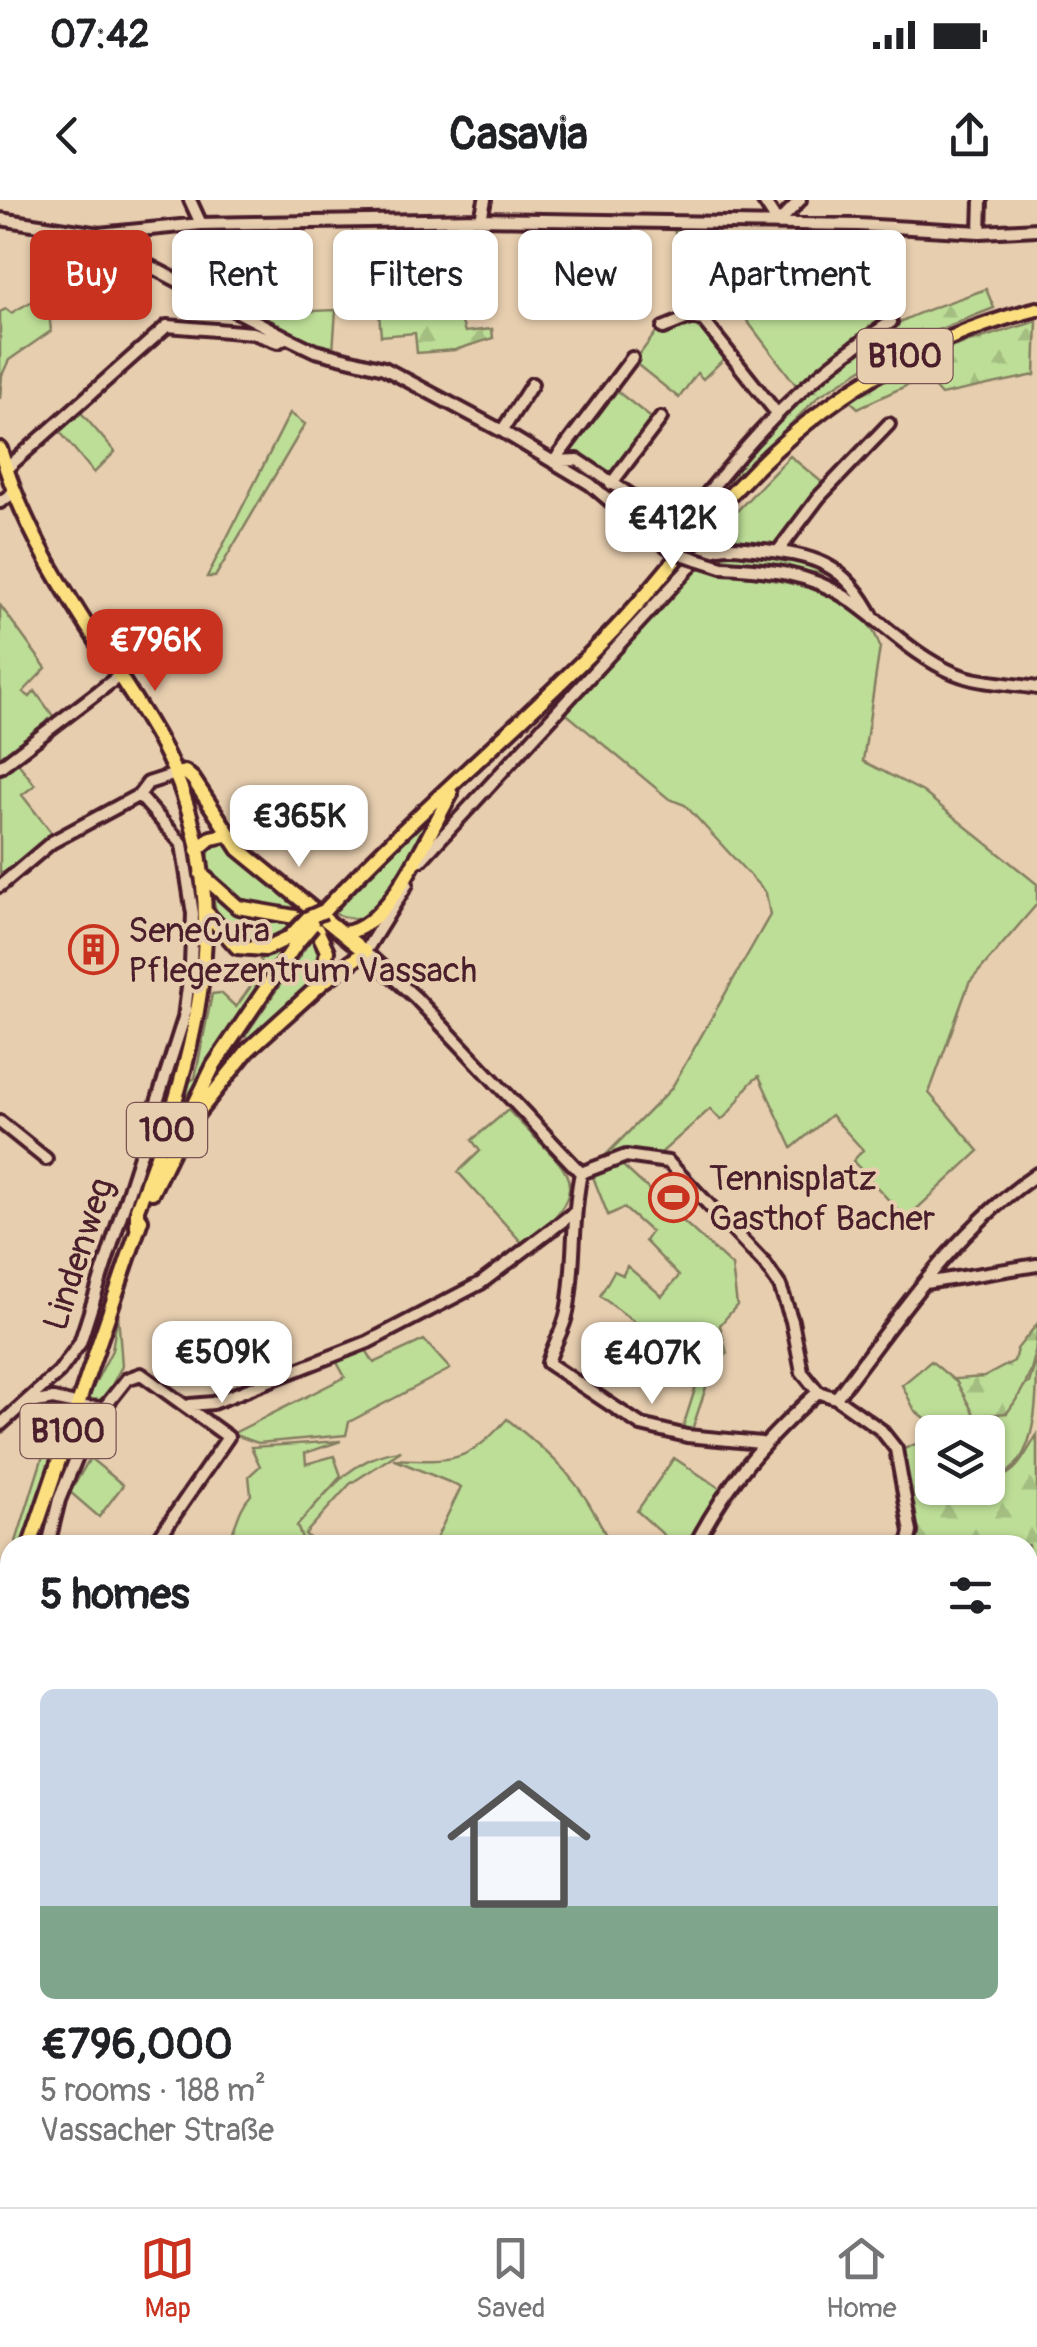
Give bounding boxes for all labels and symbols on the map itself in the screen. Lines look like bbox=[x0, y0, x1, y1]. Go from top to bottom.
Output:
road number: B100 bbox=[858, 329, 952, 383]
pin: €412K bbox=[602, 487, 742, 572]
pin: €796K bbox=[85, 609, 225, 694]
pin: €365K bbox=[229, 785, 369, 870]
place label: SeneCura Pflegezentrum Vassach bbox=[128, 909, 477, 993]
building icon: SeneCura Pflegezentrum Vassach bbox=[67, 924, 119, 976]
road number: 100 bbox=[127, 1103, 207, 1157]
place label: Tennisplatz Gasthof Bacher bbox=[709, 1157, 936, 1241]
street label: Lindenweg bbox=[34, 1172, 124, 1336]
sports icon: Tennisplatz Gasthof Bacher bbox=[648, 1172, 700, 1224]
pin: €509K bbox=[152, 1321, 292, 1406]
pin: €407K bbox=[582, 1322, 722, 1407]
road number: B100 bbox=[20, 1404, 116, 1458]

